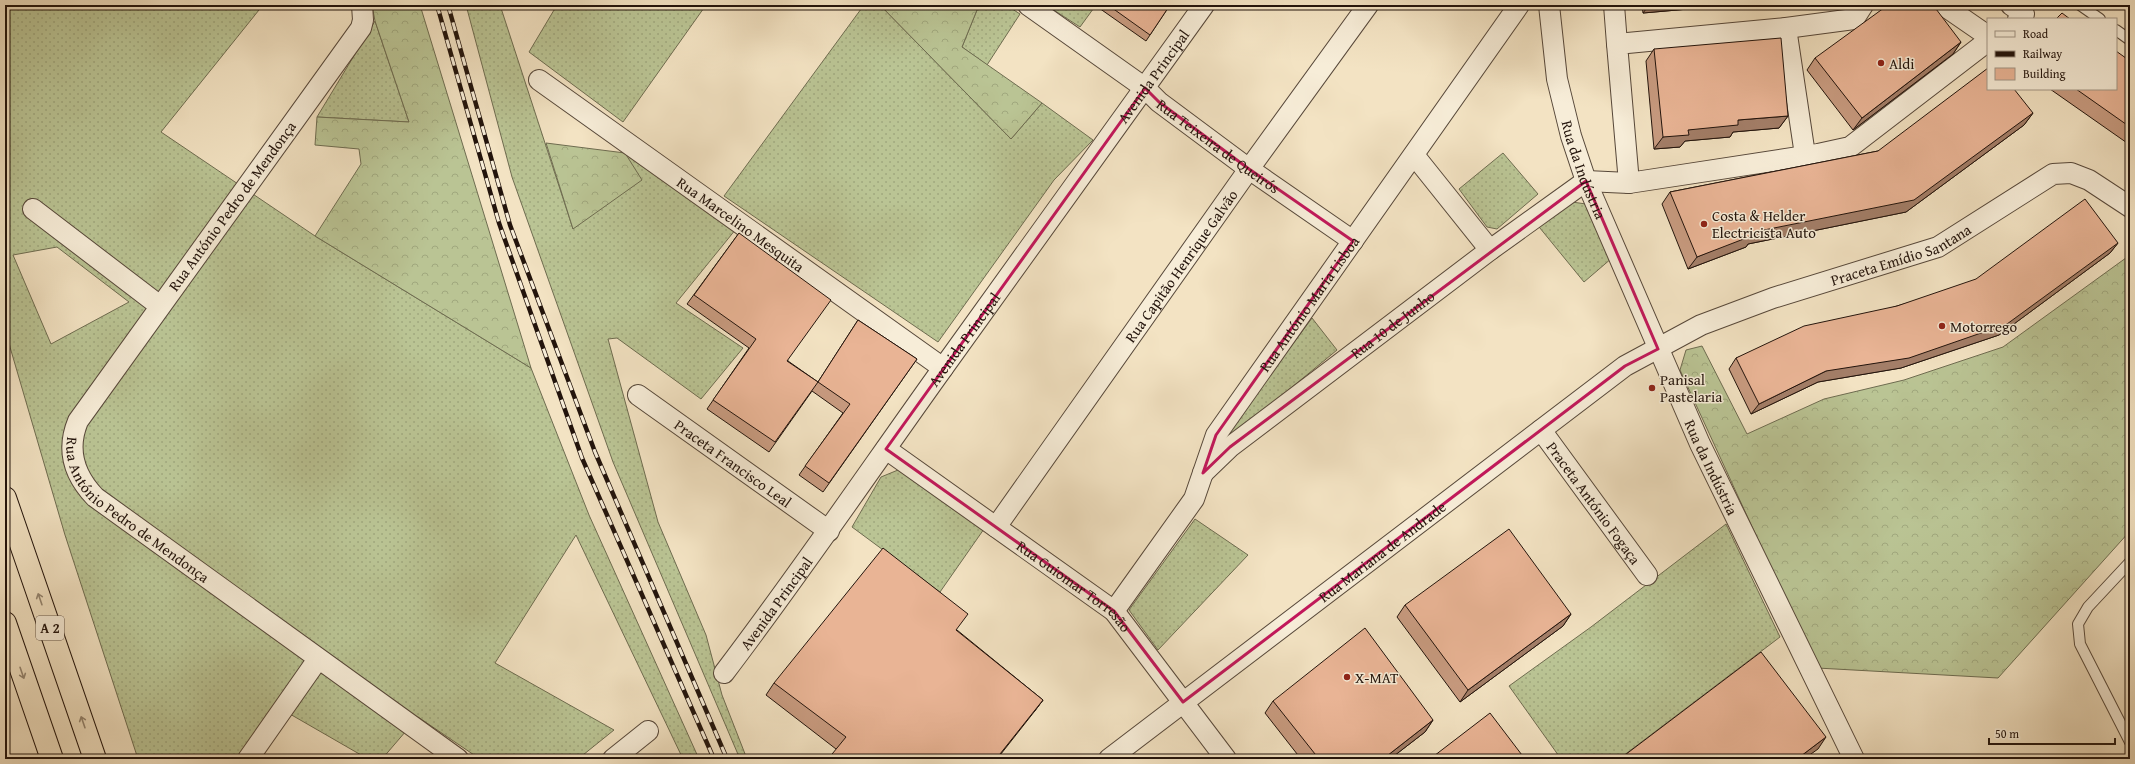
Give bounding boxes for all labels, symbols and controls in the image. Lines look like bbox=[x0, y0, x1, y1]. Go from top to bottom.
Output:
legend bbox=[1987, 18, 2117, 90]
street label: Avenida Principal bbox=[1112, 25, 1194, 127]
text: Road bbox=[2023, 25, 2049, 42]
text: Railway bbox=[2023, 45, 2062, 62]
place label: Aldi bbox=[1889, 53, 1915, 74]
marker: Aldi bbox=[1876, 58, 1886, 68]
text: Building bbox=[2023, 65, 2066, 82]
street label: Rua Teixeira de Queirós bbox=[1152, 93, 1284, 198]
street label: Rua António Pedro de Mendonça bbox=[163, 117, 301, 295]
street label: Rua da Indústria bbox=[1557, 118, 1612, 222]
street label: Rua Marcelino Mesquita bbox=[673, 171, 809, 277]
street label: Rua Capitão Henrique Galvão bbox=[1119, 185, 1242, 346]
place label: Costa & Helder Electricista Auto bbox=[1712, 205, 1816, 243]
street label: Praceta Emídio Santana bbox=[1828, 218, 1975, 290]
marker: Costa & Helder Electricista Auto bbox=[1699, 219, 1709, 229]
street label: Rua António Maria Lisboa bbox=[1253, 232, 1364, 376]
street label: Rua 10 de Junho bbox=[1346, 285, 1439, 363]
street label: Avenida Principal bbox=[923, 288, 1005, 390]
place label: Motorrego bbox=[1950, 316, 2018, 337]
marker: Motorrego bbox=[1937, 321, 1947, 331]
place label: Panisal Pastelaria bbox=[1660, 369, 1722, 407]
marker: Panisal Pastelaria bbox=[1647, 383, 1657, 393]
street label: Praceta Francisco Leal bbox=[670, 414, 796, 512]
street label: Rua da Indústria bbox=[1680, 416, 1744, 518]
street label: Rua António Pedro de Mendonça bbox=[62, 436, 214, 587]
street label: Praceta António Fogaça bbox=[1542, 437, 1646, 568]
street label: Rua Mariana de Andrade bbox=[1314, 496, 1450, 607]
street label: Rua Guiomar Torresão bbox=[1013, 535, 1137, 636]
street label: Avenida Principal bbox=[735, 552, 817, 654]
one-way arrow bbox=[36, 593, 43, 606]
road number: A 2 bbox=[36, 616, 64, 640]
one-way arrow bbox=[19, 666, 26, 679]
place label: X-MAT bbox=[1355, 667, 1399, 688]
marker: X-MAT bbox=[1342, 672, 1352, 682]
one-way arrow bbox=[78, 717, 86, 729]
scale bar bbox=[1989, 720, 2115, 746]
text: 50 m bbox=[1995, 725, 2019, 742]

